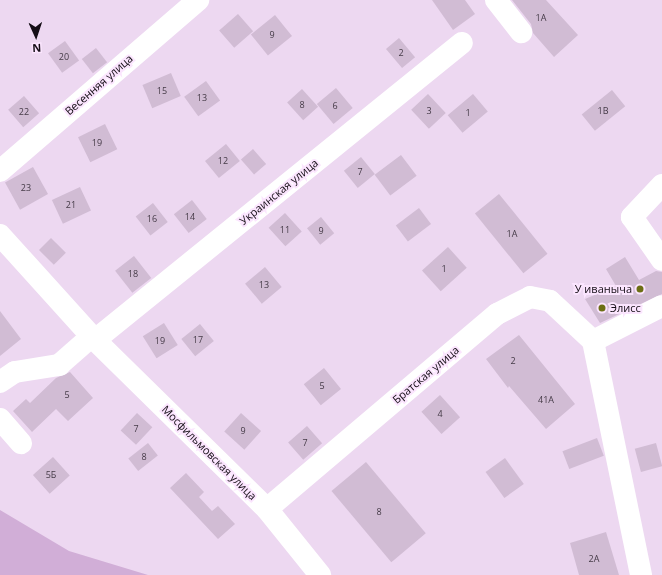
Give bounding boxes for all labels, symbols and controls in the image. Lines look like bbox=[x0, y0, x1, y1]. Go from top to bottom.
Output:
house number: 1А bbox=[536, 13, 546, 23]
north arrow bbox=[16, 16, 56, 56]
house number: 9 bbox=[269, 30, 275, 40]
text: N bbox=[32, 41, 42, 56]
house number: 2 bbox=[398, 48, 404, 58]
house number: 20 bbox=[59, 52, 69, 62]
street label: Весенняя улица bbox=[62, 52, 136, 118]
house number: 15 bbox=[157, 86, 167, 96]
house number: 13 bbox=[197, 93, 207, 103]
house number: 8 bbox=[299, 100, 305, 110]
house number: 6 bbox=[332, 101, 338, 111]
house number: 3 bbox=[426, 106, 432, 116]
house number: 1В bbox=[598, 106, 608, 116]
house number: 22 bbox=[19, 107, 29, 117]
house number: 1 bbox=[465, 108, 471, 118]
house number: 19 bbox=[92, 138, 102, 148]
house number: 12 bbox=[218, 156, 228, 166]
street label: Украинская улица bbox=[237, 156, 321, 228]
house number: 7 bbox=[357, 167, 363, 177]
house number: 23 bbox=[21, 183, 31, 193]
house number: 21 bbox=[66, 200, 76, 210]
house number: 14 bbox=[185, 212, 195, 222]
house number: 16 bbox=[147, 214, 157, 224]
house number: 11 bbox=[280, 225, 290, 235]
house number: 9 bbox=[318, 226, 324, 236]
house number: 1А bbox=[507, 229, 517, 239]
house number: 1 bbox=[441, 264, 447, 274]
house number: 18 bbox=[128, 269, 138, 279]
house number: 13 bbox=[259, 280, 269, 290]
place label: У иваныча bbox=[575, 282, 632, 296]
marker: У иваныча bbox=[635, 284, 645, 294]
place label: Элисс bbox=[610, 301, 641, 315]
marker: Элисс bbox=[597, 303, 607, 313]
house number: 17 bbox=[193, 335, 203, 345]
house number: 19 bbox=[155, 336, 165, 346]
street label: Братская улица bbox=[390, 343, 462, 407]
house number: 2 bbox=[510, 356, 516, 366]
house number: 5 bbox=[319, 381, 325, 391]
house number: 5 bbox=[64, 390, 70, 400]
house number: 41А bbox=[538, 395, 554, 405]
street label: Мосфильмовская улица bbox=[159, 403, 259, 503]
house number: 4 bbox=[437, 409, 443, 419]
house number: 7 bbox=[133, 424, 139, 434]
house number: 9 bbox=[240, 426, 246, 436]
house number: 7 bbox=[302, 438, 308, 448]
house number: 8 bbox=[141, 452, 147, 462]
house number: 5Б bbox=[46, 470, 56, 480]
house number: 8 bbox=[376, 507, 382, 517]
house number: 2А bbox=[589, 554, 599, 564]

